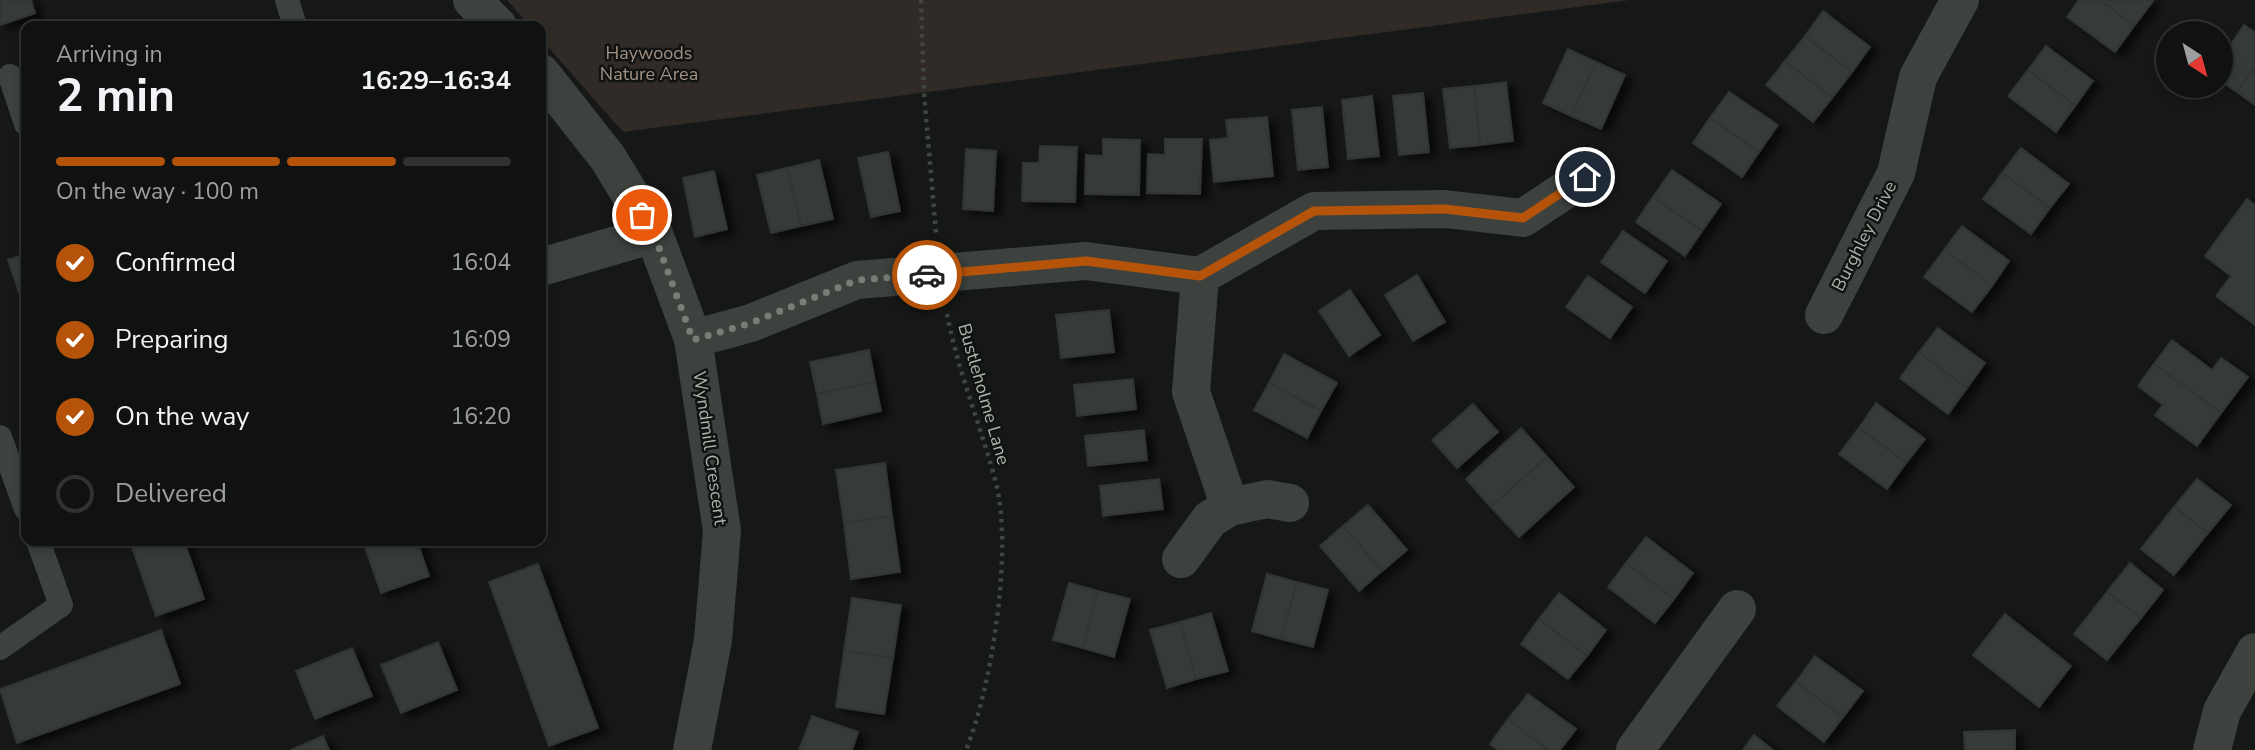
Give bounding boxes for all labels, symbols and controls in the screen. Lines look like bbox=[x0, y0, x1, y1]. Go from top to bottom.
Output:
north arrow bbox=[2156, 21, 2233, 98]
map controls bbox=[2156, 21, 2233, 98]
text: Arriving in bbox=[56, 39, 163, 70]
park label: Haywoods Nature Area bbox=[600, 41, 698, 86]
text: 16:29–16:34 bbox=[360, 63, 511, 98]
text: 2 min bbox=[56, 64, 175, 127]
pin bbox=[1555, 147, 1615, 207]
icon: home bbox=[1566, 158, 1604, 196]
text: On the way · 100 m bbox=[56, 176, 259, 207]
street label: Burghley Drive bbox=[1826, 177, 1902, 295]
pin bbox=[612, 185, 672, 245]
icon: bag bbox=[623, 196, 661, 234]
courier bbox=[892, 240, 962, 310]
icon: check bbox=[56, 244, 94, 282]
text: Confirmed bbox=[115, 245, 236, 280]
text: 16:04 bbox=[451, 247, 511, 278]
icon: car bbox=[908, 256, 946, 294]
street label: Bustleholme Lane bbox=[952, 320, 1016, 468]
icon: check bbox=[56, 321, 94, 359]
text: Preparing bbox=[115, 322, 228, 357]
text: 16:09 bbox=[451, 324, 511, 355]
street label: Wyndmill Crescent bbox=[687, 370, 733, 527]
icon: check bbox=[56, 398, 94, 436]
text: On the way bbox=[115, 399, 249, 434]
text: 16:20 bbox=[451, 401, 511, 432]
text: Delivered bbox=[115, 476, 227, 511]

